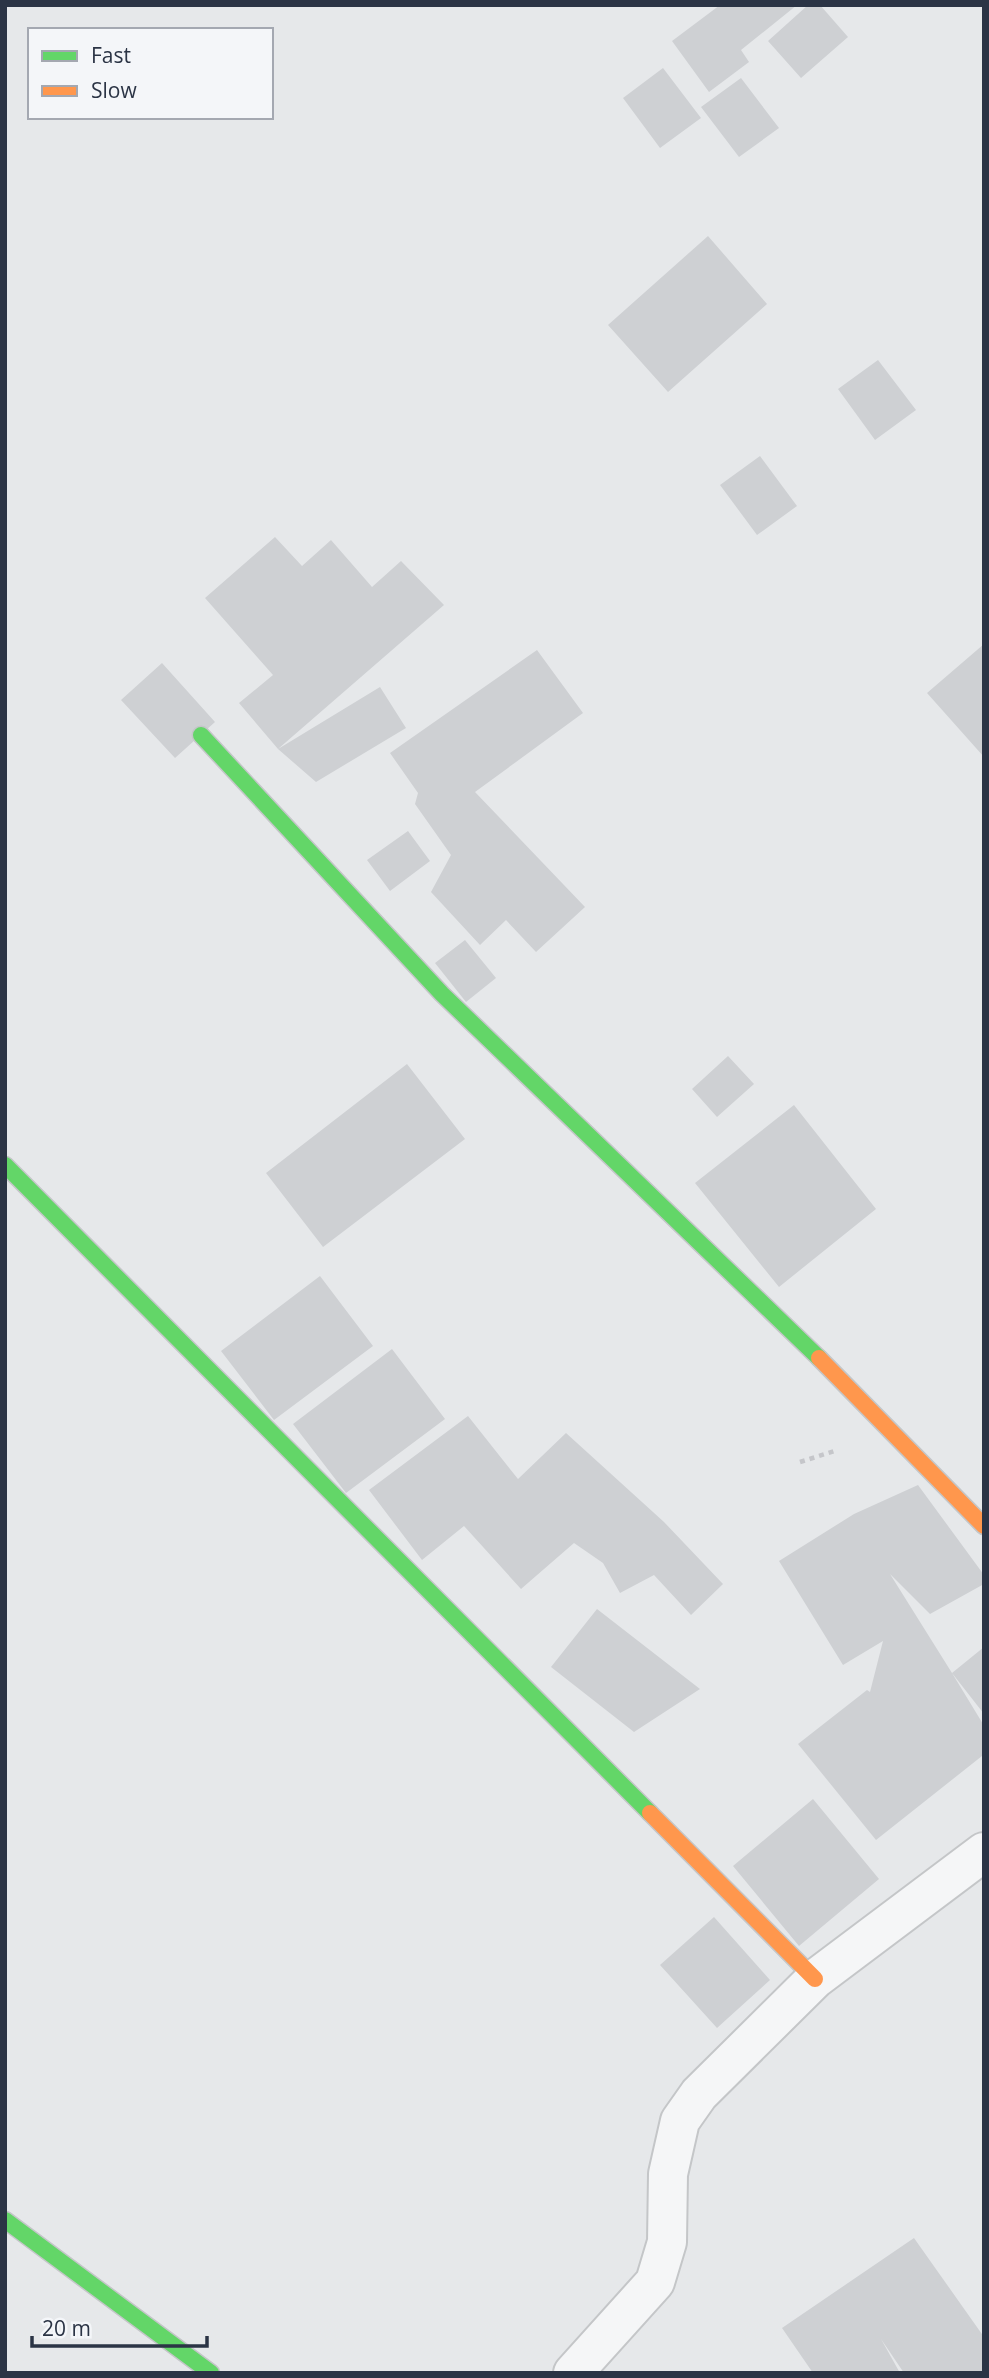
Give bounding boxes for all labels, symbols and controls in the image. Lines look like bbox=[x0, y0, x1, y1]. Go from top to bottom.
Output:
legend bbox=[28, 28, 273, 119]
text: Fast bbox=[91, 41, 131, 69]
text: Slow bbox=[91, 76, 137, 104]
scale bar bbox=[32, 2304, 206, 2348]
text: 20 m bbox=[42, 2314, 91, 2342]

